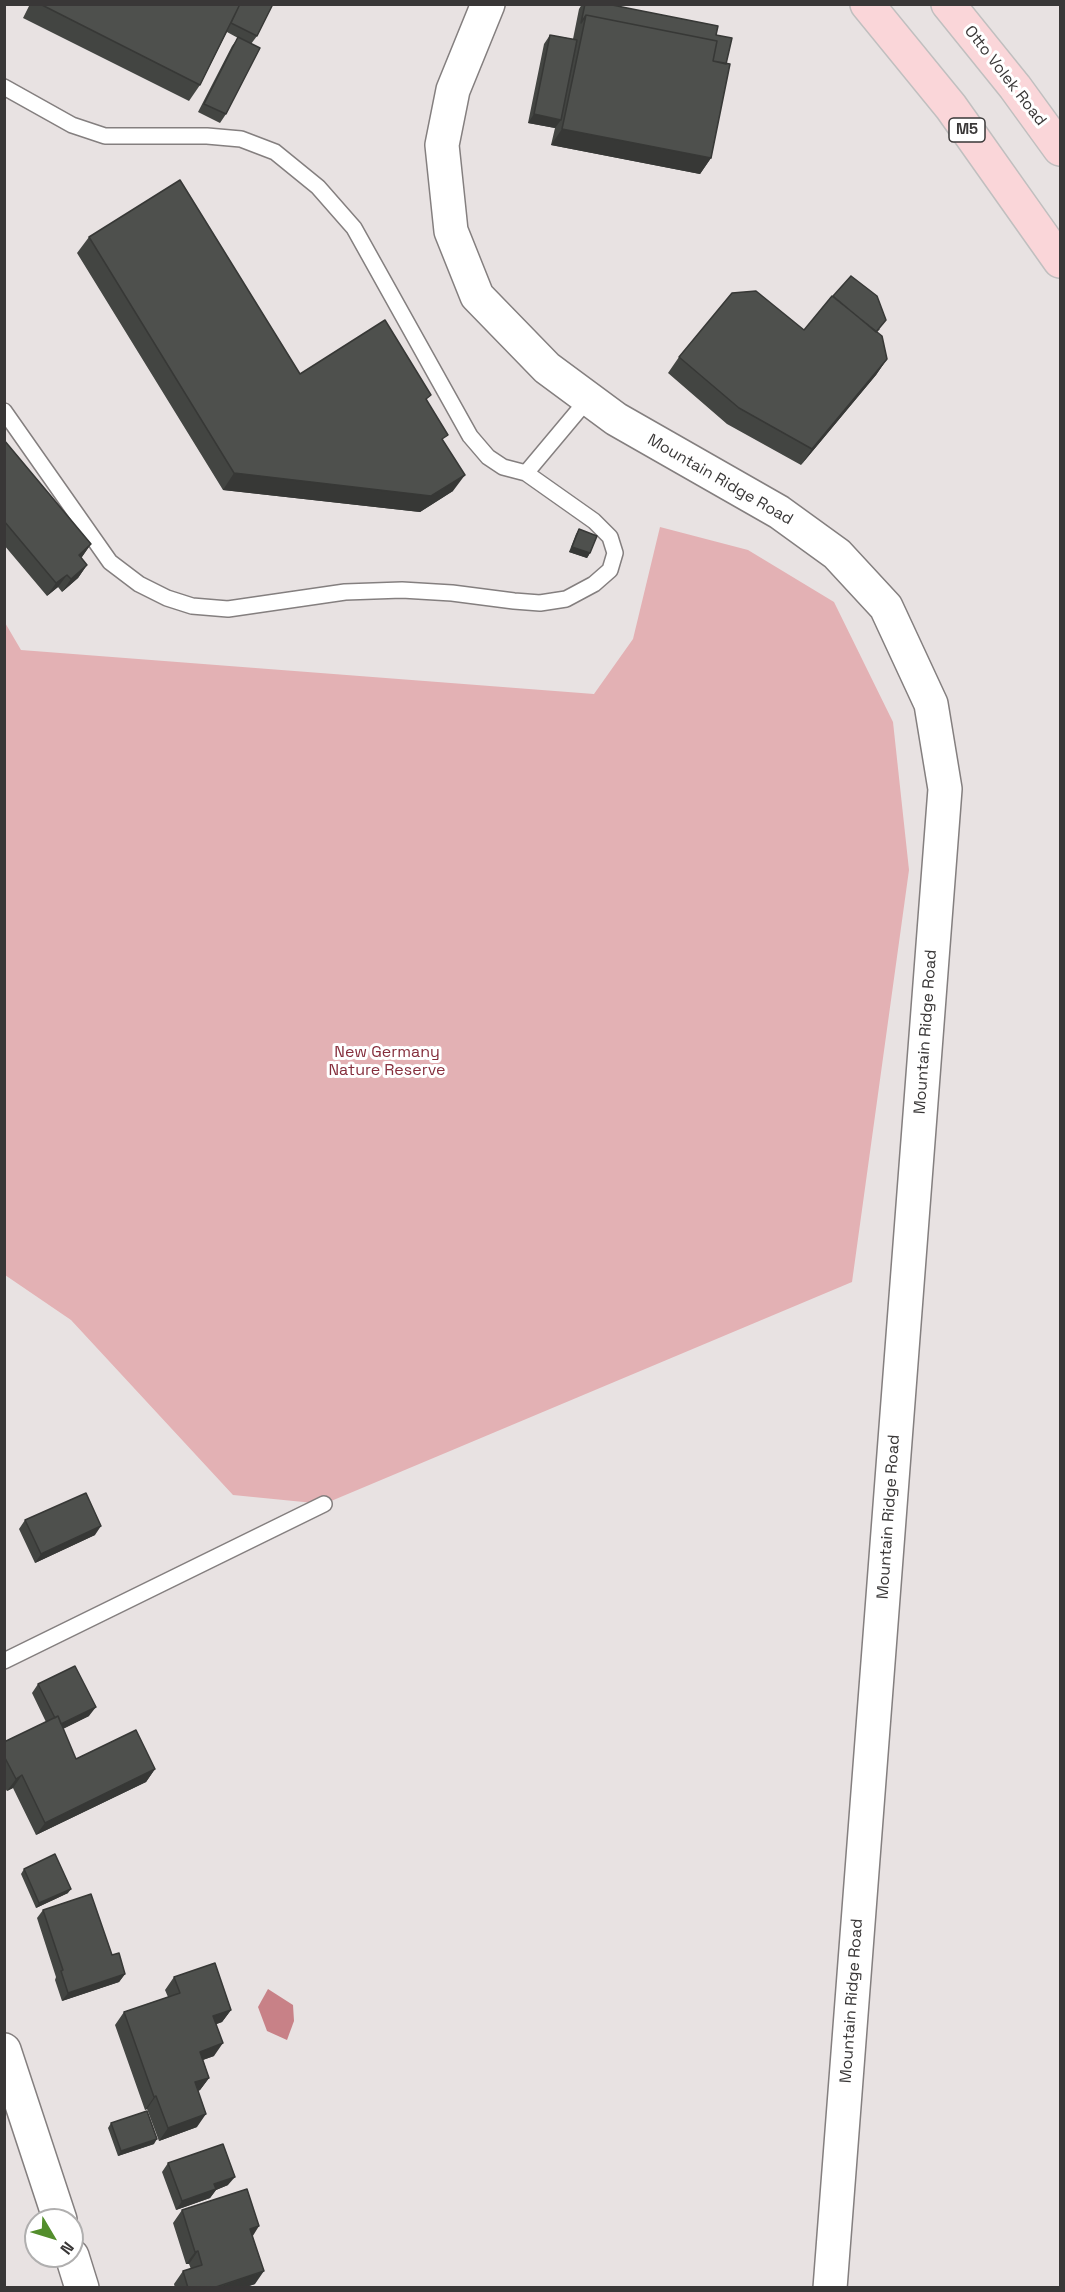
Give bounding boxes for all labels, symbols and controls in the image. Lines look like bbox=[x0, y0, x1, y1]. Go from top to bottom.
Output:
street label: Otto Volek Road bbox=[960, 22, 1050, 130]
road number: M5 bbox=[949, 118, 985, 142]
street label: Mountain Ridge Road bbox=[644, 430, 796, 530]
street label: Mountain Ridge Road bbox=[911, 949, 941, 1115]
park label: New Germany Nature Reserve bbox=[328, 1043, 446, 1081]
street label: Mountain Ridge Road bbox=[874, 1434, 904, 1600]
street label: Mountain Ridge Road bbox=[837, 1918, 867, 2084]
north arrow bbox=[24, 2208, 84, 2268]
text: N bbox=[55, 2237, 79, 2259]

